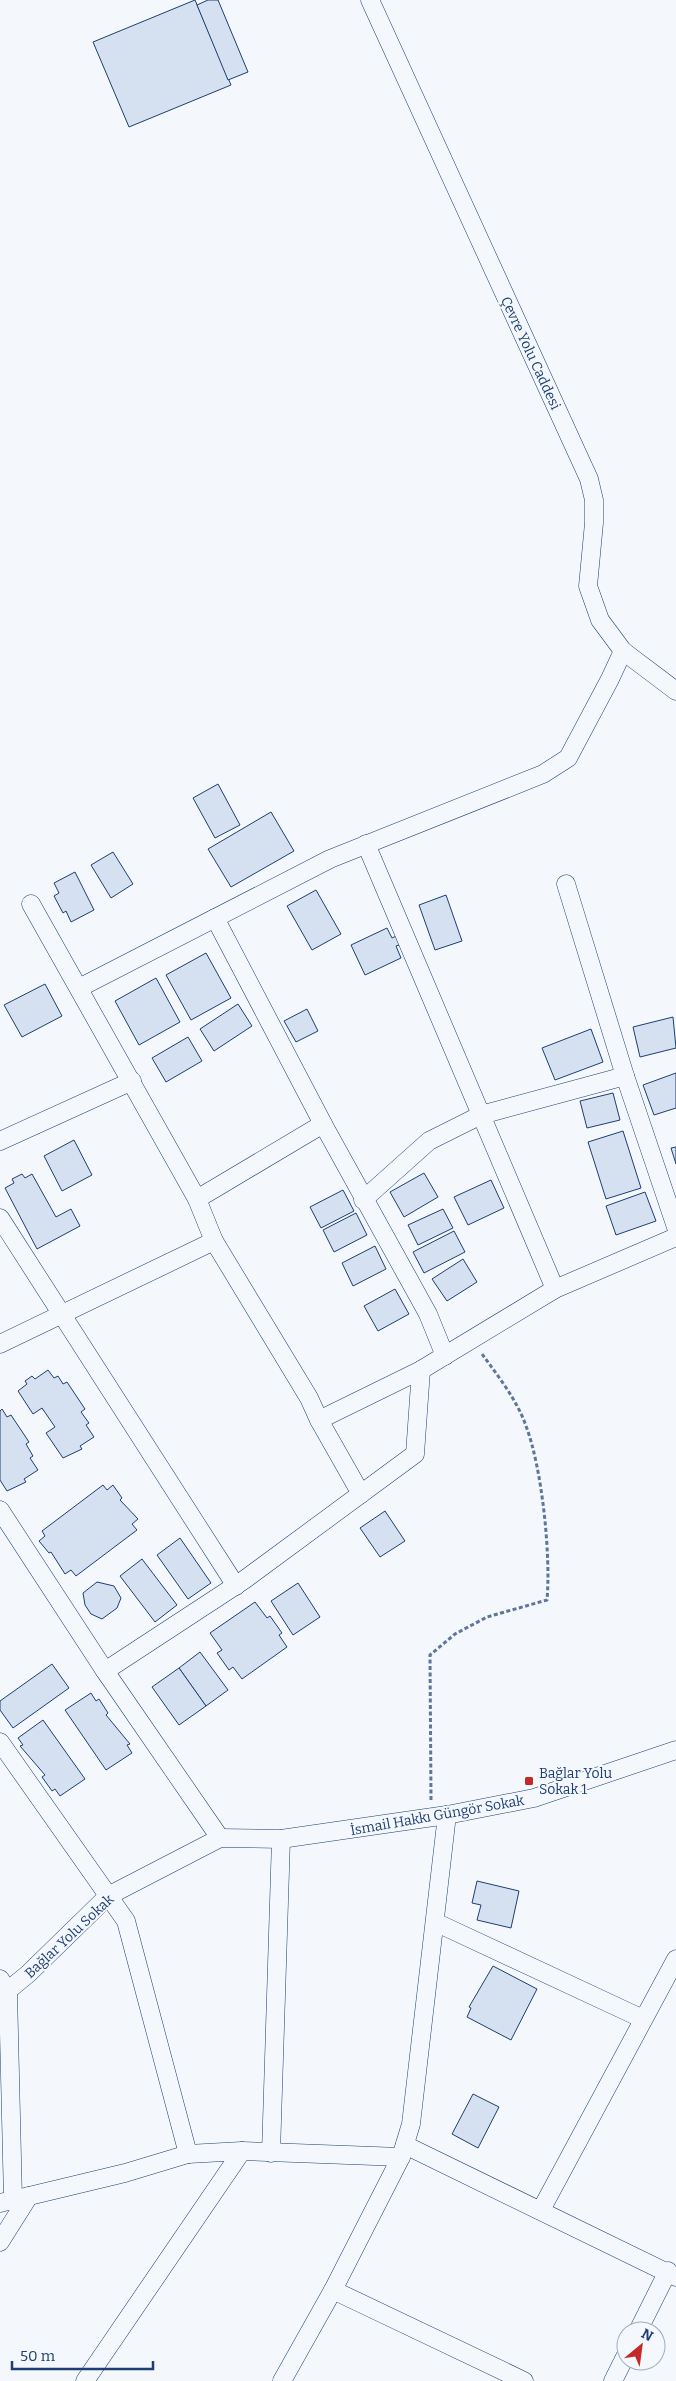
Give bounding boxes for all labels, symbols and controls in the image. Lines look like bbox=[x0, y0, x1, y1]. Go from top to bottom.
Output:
street label: Çevre Yolu Caddesi bbox=[497, 294, 564, 412]
place label: Bağlar Yolu Sokak 1 bbox=[539, 1765, 612, 1798]
marker: Bağlar Yolu Sokak 1 bbox=[523, 1775, 535, 1787]
street label: İsmail Hakkı Güngör Sokak bbox=[349, 1792, 525, 1839]
street label: Bağlar Yolu Sokak bbox=[21, 1891, 117, 1982]
north arrow bbox=[616, 2321, 666, 2371]
text: N bbox=[638, 2325, 656, 2345]
scale bar bbox=[12, 2338, 154, 2370]
text: 50 m bbox=[20, 2347, 56, 2365]

